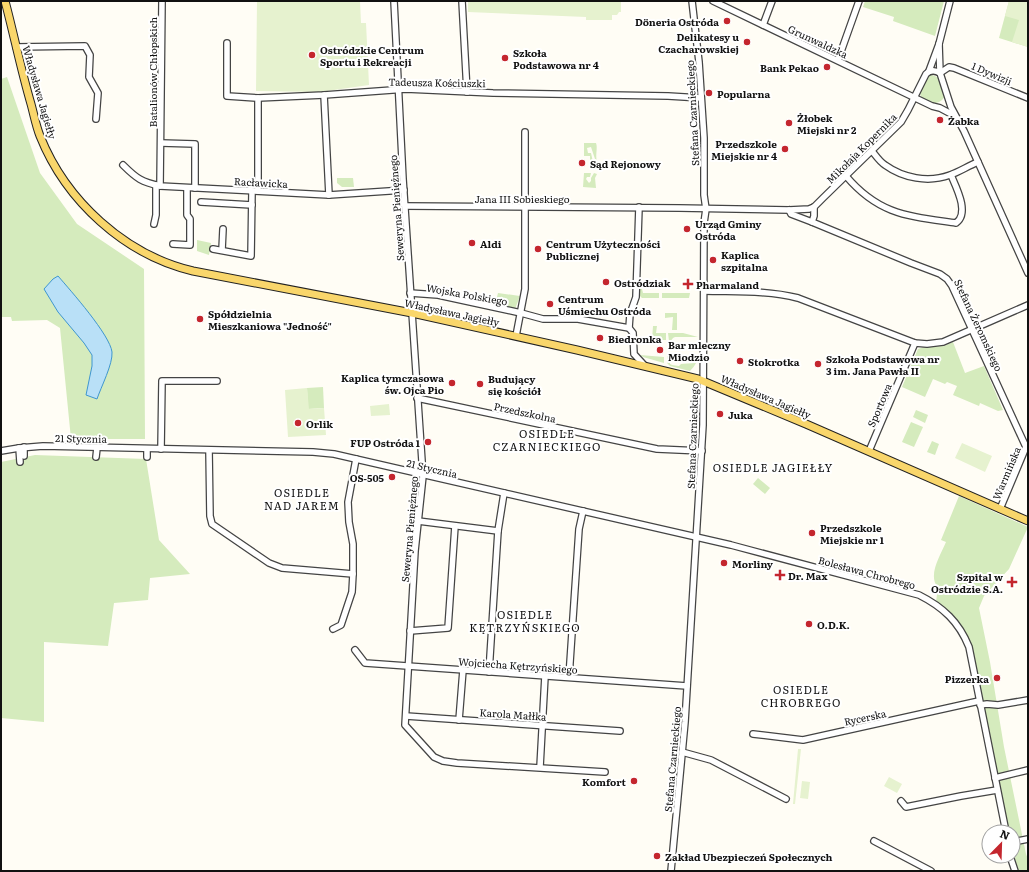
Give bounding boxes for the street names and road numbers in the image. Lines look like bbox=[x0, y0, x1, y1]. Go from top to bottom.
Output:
street label: Batalionów Chłopskich bbox=[145, 16, 160, 127]
street label: Grunwaldzka bbox=[786, 21, 851, 62]
street label: Władysława Jagiełły bbox=[19, 43, 61, 141]
street label: 1 Dywizji bbox=[969, 58, 1015, 88]
street label: Stefana Czarnieckiego bbox=[682, 60, 702, 166]
street label: Tadeusza Kościuszki bbox=[388, 74, 486, 90]
street label: Mikołaja Kopernika bbox=[822, 109, 900, 187]
street label: Seweryna Pieniężnego bbox=[385, 154, 407, 262]
street label: Racławicka bbox=[234, 173, 289, 191]
street label: Jana III Sobieskiego bbox=[474, 191, 570, 206]
street label: Stefana Żeromskiego bbox=[951, 276, 1007, 374]
street label: Wojska Polskiego bbox=[425, 279, 509, 309]
street label: Władysława Jagiełły bbox=[403, 295, 501, 329]
street label: Władysława Jagiełły bbox=[719, 370, 814, 422]
street label: Sportowa bbox=[863, 380, 895, 429]
street label: Stefana Czarnieckiego bbox=[683, 383, 701, 489]
street label: Przedszkolna bbox=[492, 398, 558, 426]
street label: 21 Stycznia bbox=[55, 430, 108, 446]
street label: Warmińska bbox=[988, 444, 1024, 502]
street label: 21 Stycznia bbox=[405, 455, 459, 481]
street label: Seweryna Pieniężnego bbox=[397, 475, 421, 583]
street label: Bolesława Chrobrego bbox=[817, 552, 917, 592]
street label: Wojciecha Kętrzyńskiego bbox=[458, 653, 578, 677]
street label: Karola Małłka bbox=[479, 704, 548, 724]
street label: Stefana Czarnieckiego bbox=[660, 705, 684, 812]
street label: Rycerska bbox=[843, 705, 888, 729]

